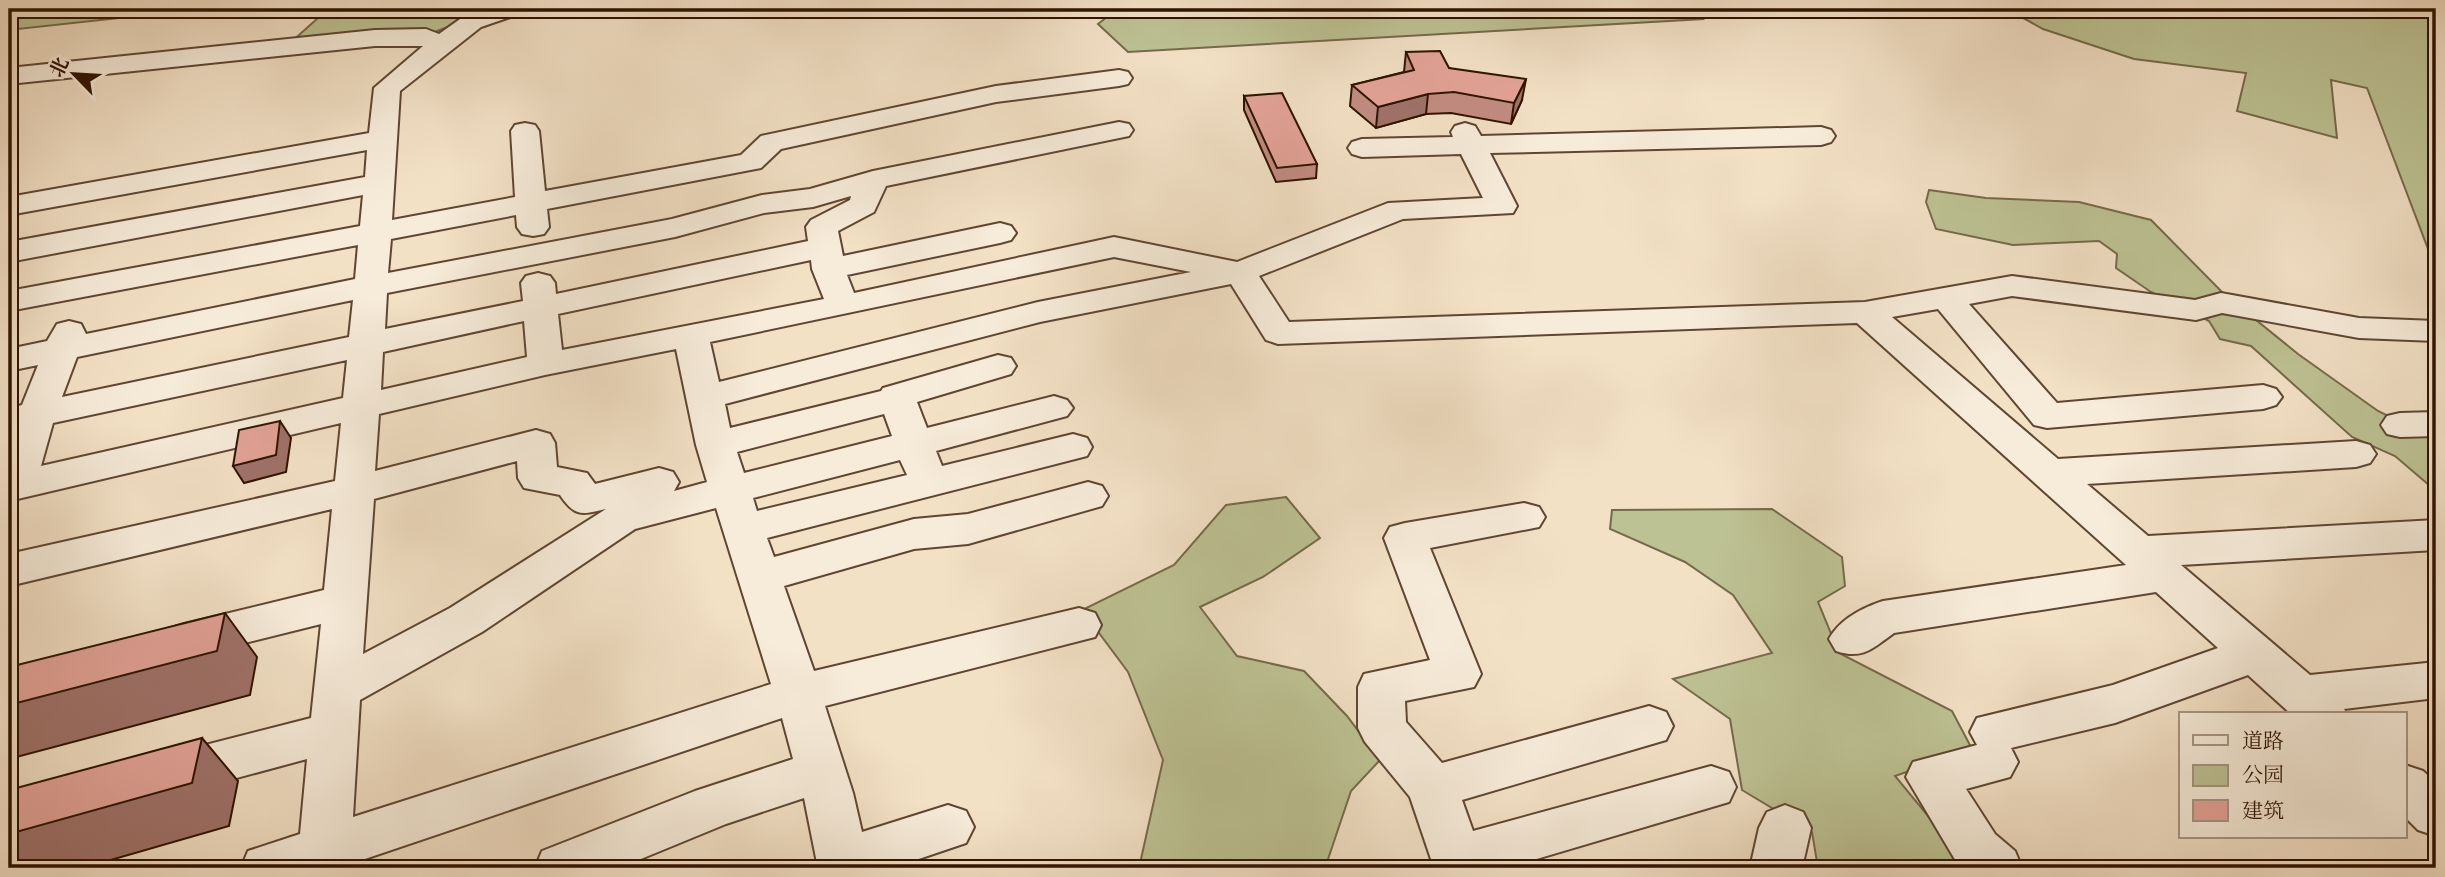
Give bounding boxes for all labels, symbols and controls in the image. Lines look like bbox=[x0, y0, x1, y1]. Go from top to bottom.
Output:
north arrow bbox=[38, 38, 108, 108]
text: 北 bbox=[45, 54, 74, 81]
legend bbox=[2179, 712, 2406, 838]
text: 道路 bbox=[2242, 729, 2284, 755]
text: 公园 bbox=[2242, 763, 2284, 789]
text: 建筑 bbox=[2242, 799, 2284, 825]

